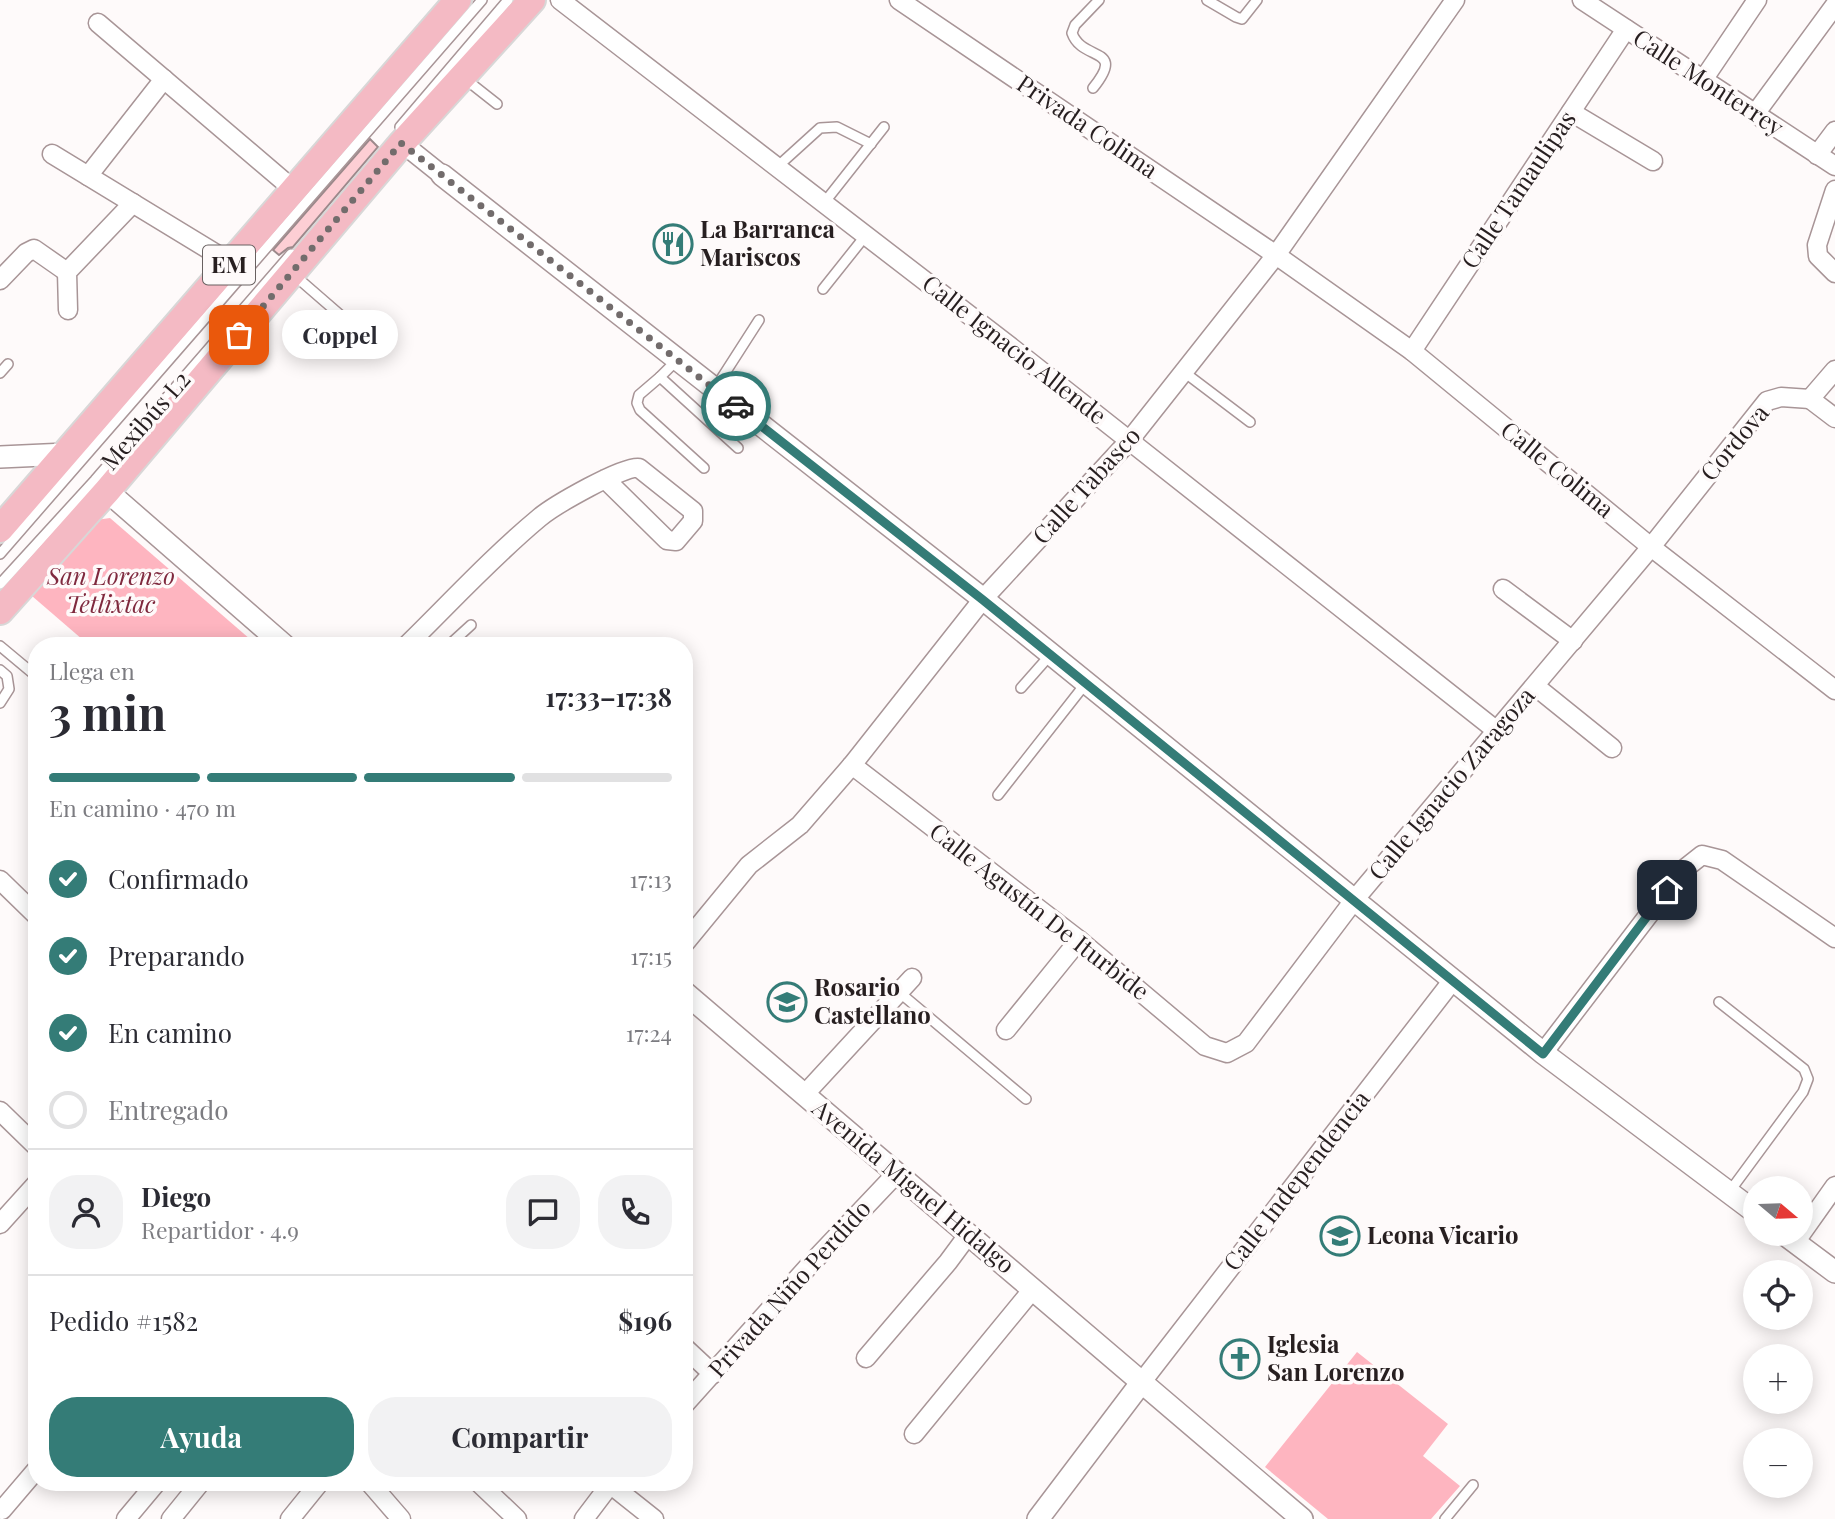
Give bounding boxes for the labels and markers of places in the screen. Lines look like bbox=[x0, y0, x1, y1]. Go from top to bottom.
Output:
place label: La Barranca Mariscos bbox=[700, 212, 836, 272]
restaurant icon: La Barranca Mariscos bbox=[652, 223, 694, 265]
pin bbox=[209, 305, 269, 365]
callout: Coppel bbox=[281, 310, 396, 360]
pin bbox=[1637, 860, 1697, 920]
place label: Rosario Castellano bbox=[814, 970, 931, 1030]
school or university icon: Rosario Castellano bbox=[766, 981, 808, 1023]
school or university icon: Leona Vicario bbox=[1319, 1215, 1361, 1257]
place label: Leona Vicario bbox=[1367, 1218, 1519, 1250]
place label: Iglesia San Lorenzo bbox=[1267, 1327, 1405, 1387]
church icon: Iglesia San Lorenzo bbox=[1219, 1338, 1261, 1380]

